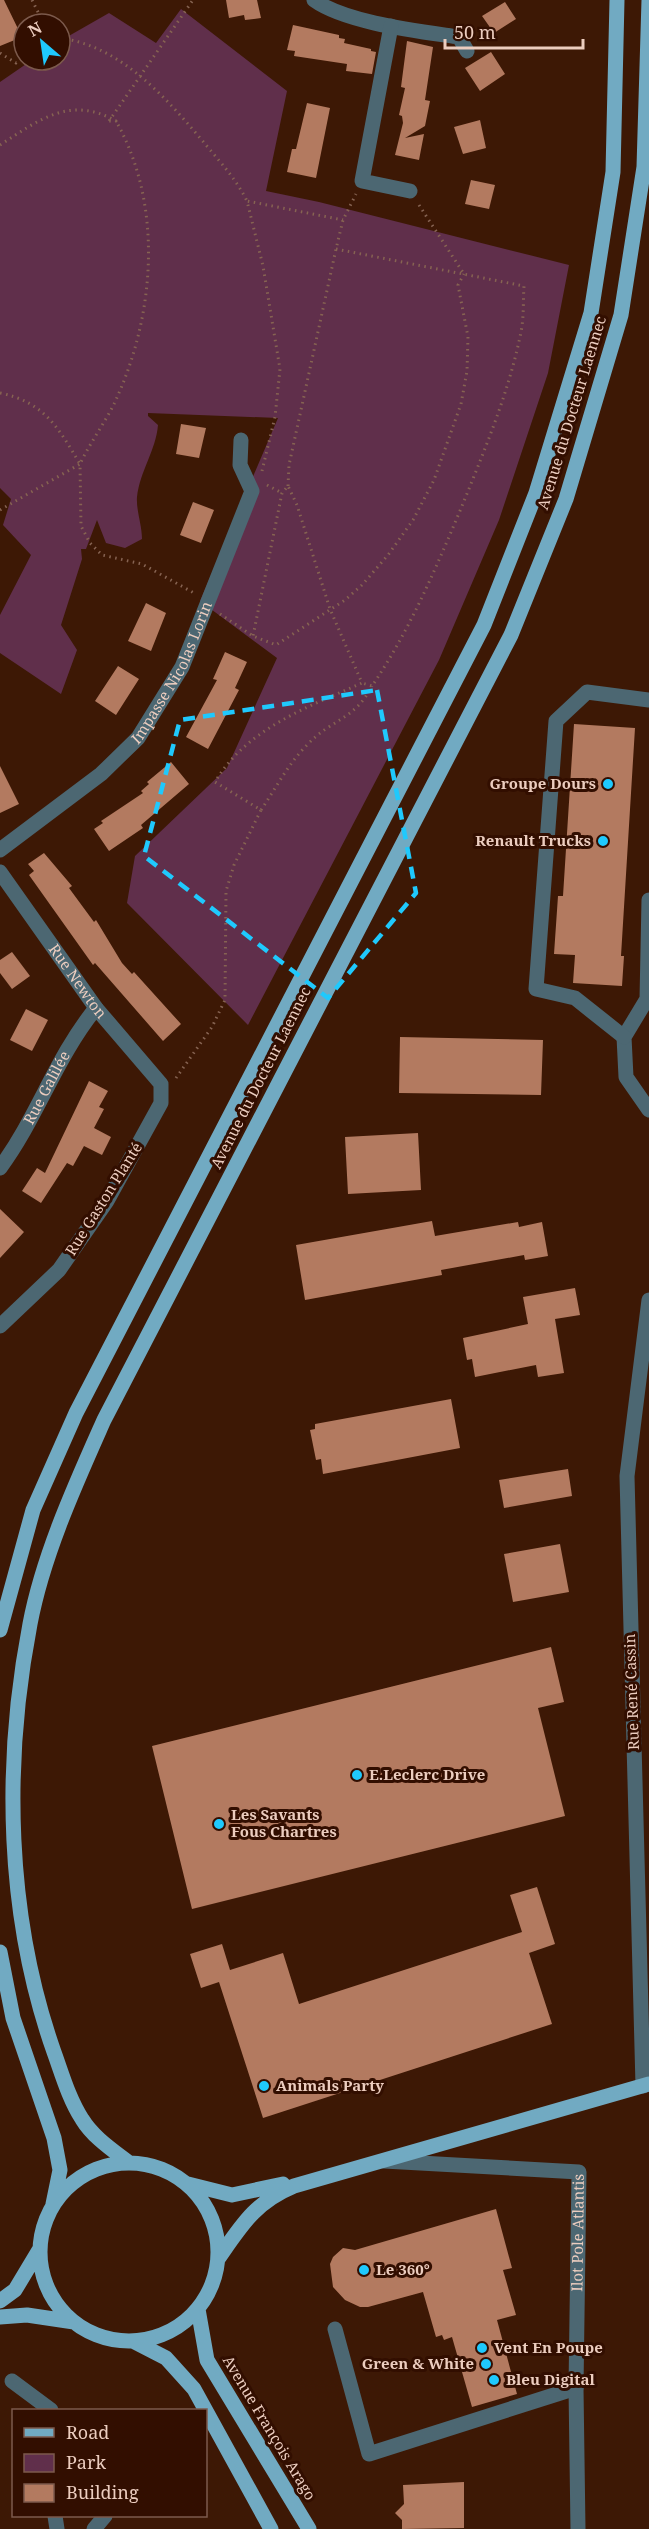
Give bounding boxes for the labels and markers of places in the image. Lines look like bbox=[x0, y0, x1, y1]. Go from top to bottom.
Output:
place label: Groupe Dours bbox=[489, 773, 596, 793]
marker: Groupe Dours bbox=[601, 777, 615, 791]
place label: Renault Trucks bbox=[475, 830, 591, 850]
marker: Renault Trucks bbox=[596, 834, 610, 848]
place label: E.Leclerc Drive bbox=[369, 1764, 485, 1784]
marker: E.Leclerc Drive bbox=[350, 1768, 364, 1782]
place label: Les Savants Fous Chartres bbox=[231, 1804, 337, 1841]
marker: Les Savants Fous Chartres bbox=[212, 1817, 226, 1831]
place label: Animals Party bbox=[276, 2075, 384, 2095]
marker: Animals Party bbox=[257, 2079, 271, 2093]
place label: Le 360° bbox=[376, 2259, 430, 2279]
marker: Le 360° bbox=[357, 2263, 371, 2277]
place label: Vent En Poupe bbox=[494, 2337, 603, 2357]
marker: Vent En Poupe bbox=[475, 2341, 489, 2355]
place label: Green & White bbox=[362, 2353, 474, 2373]
marker: Green & White bbox=[479, 2357, 493, 2371]
place label: Bleu Digital bbox=[506, 2369, 595, 2389]
marker: Bleu Digital bbox=[487, 2373, 501, 2387]

